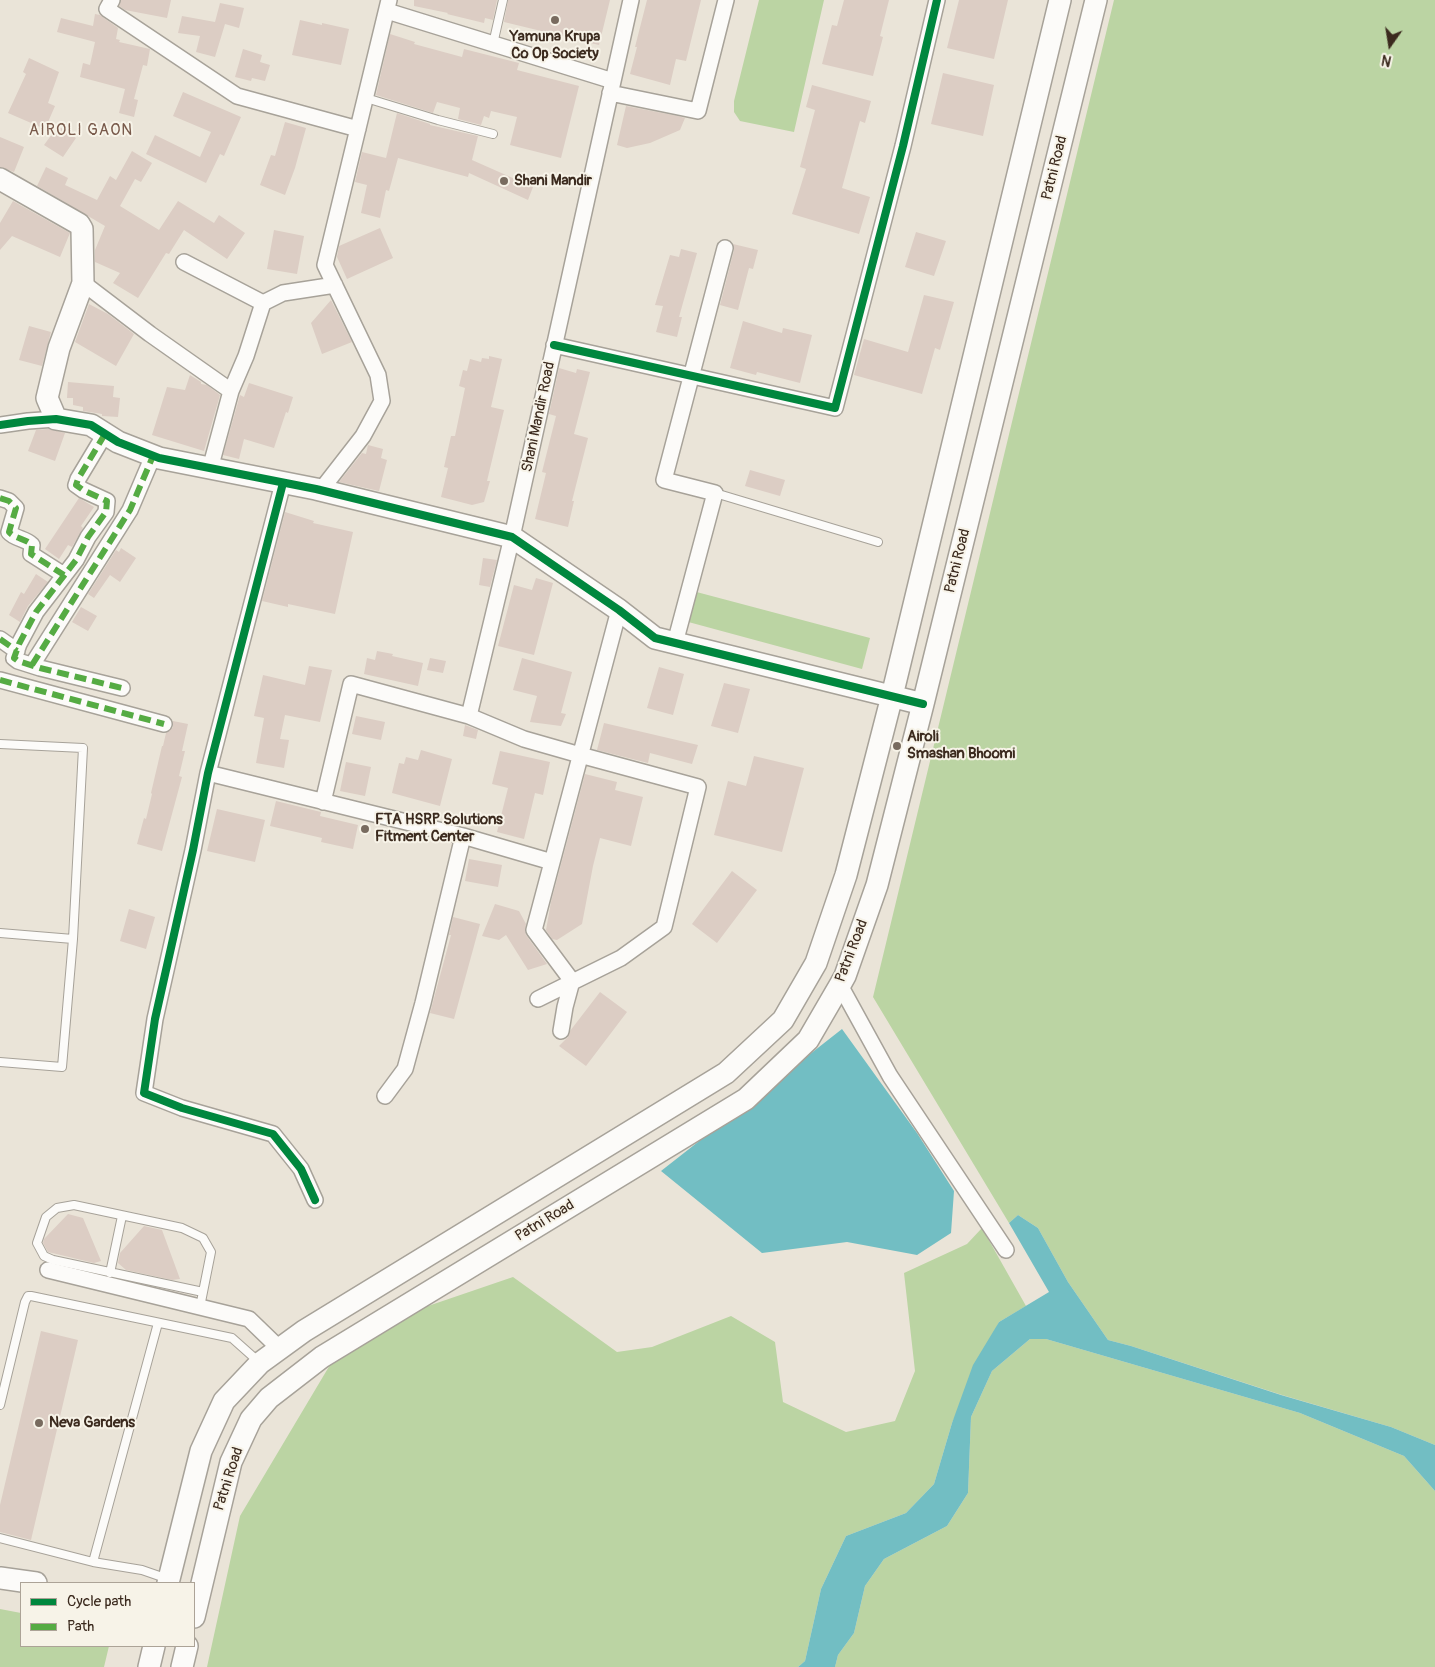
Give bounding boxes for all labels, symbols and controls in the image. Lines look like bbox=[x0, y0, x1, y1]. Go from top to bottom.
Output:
marker: Yamuna Krupa Co Op Society bbox=[549, 14, 561, 26]
north arrow bbox=[1365, 20, 1415, 70]
place label: Yamuna Krupa Co Op Society bbox=[510, 28, 600, 63]
text: N bbox=[1380, 51, 1393, 69]
district label: AIROLI GAON bbox=[27, 121, 135, 141]
street label: Patni Road bbox=[1038, 134, 1072, 202]
place label: Shani Mandir bbox=[514, 172, 592, 190]
marker: Shani Mandir bbox=[498, 175, 510, 187]
street label: Shani Mandir Road bbox=[519, 360, 559, 474]
street label: Patni Road bbox=[941, 527, 975, 595]
place label: Airoli Smashan Bhoomi bbox=[907, 728, 1015, 763]
marker: Airoli Smashan Bhoomi bbox=[891, 740, 903, 752]
place label: FTA HSRP Solutions Fitment Center bbox=[375, 811, 503, 846]
marker: FTA HSRP Solutions Fitment Center bbox=[359, 823, 371, 835]
street label: Patni Road bbox=[832, 917, 872, 985]
street label: Patni Road bbox=[512, 1196, 578, 1246]
place label: Neva Gardens bbox=[49, 1414, 135, 1432]
marker: Neva Gardens bbox=[33, 1417, 45, 1429]
street label: Patni Road bbox=[210, 1445, 248, 1513]
legend bbox=[20, 1582, 195, 1647]
text: Cycle path bbox=[67, 1592, 131, 1611]
text: Path bbox=[67, 1617, 94, 1636]

